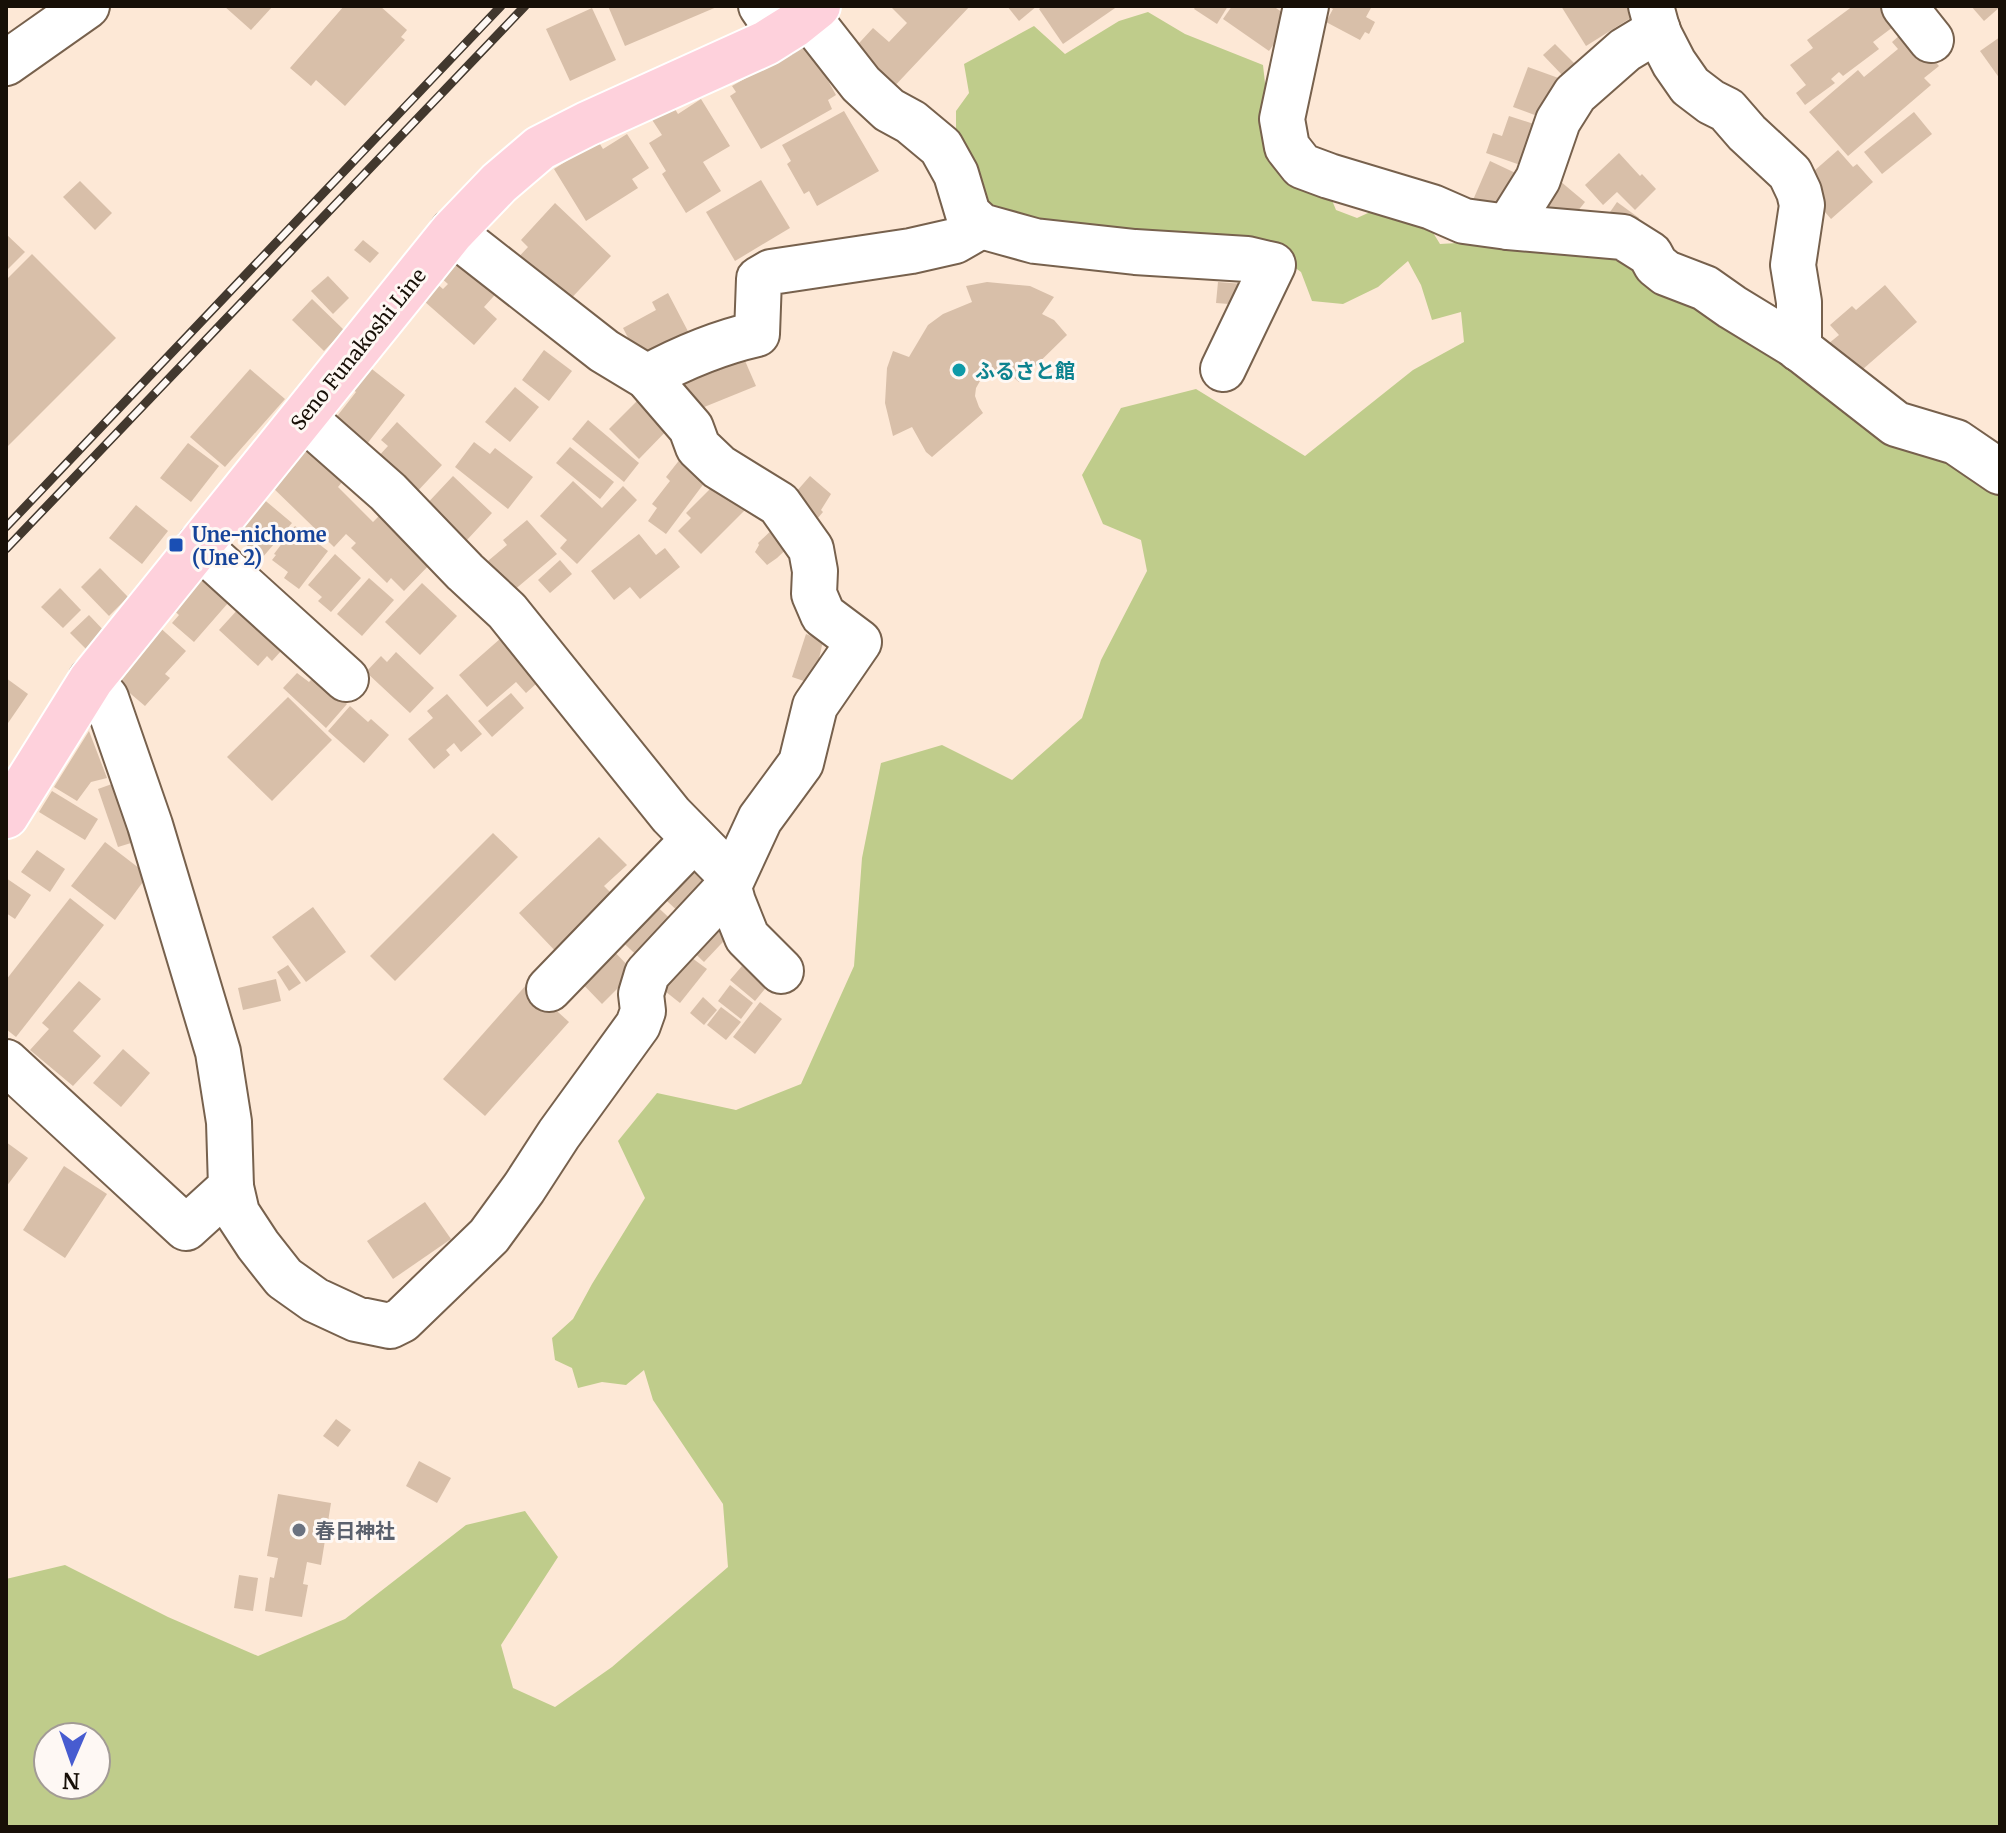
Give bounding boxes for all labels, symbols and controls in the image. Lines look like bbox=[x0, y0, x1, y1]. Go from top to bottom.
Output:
street label: Seno Funakoshi Line bbox=[285, 263, 431, 435]
place label: ふるさと館 bbox=[975, 358, 1075, 383]
marker: ふるさと館 bbox=[950, 361, 968, 379]
place label: Une-nichome (Une 2) bbox=[192, 522, 327, 570]
marker: Une-nichome (Une 2) bbox=[167, 536, 185, 554]
place label: 春日神社 bbox=[315, 1518, 395, 1543]
marker: 春日神社 bbox=[290, 1521, 308, 1539]
north arrow bbox=[32, 1721, 112, 1801]
text: N bbox=[62, 1767, 80, 1795]

